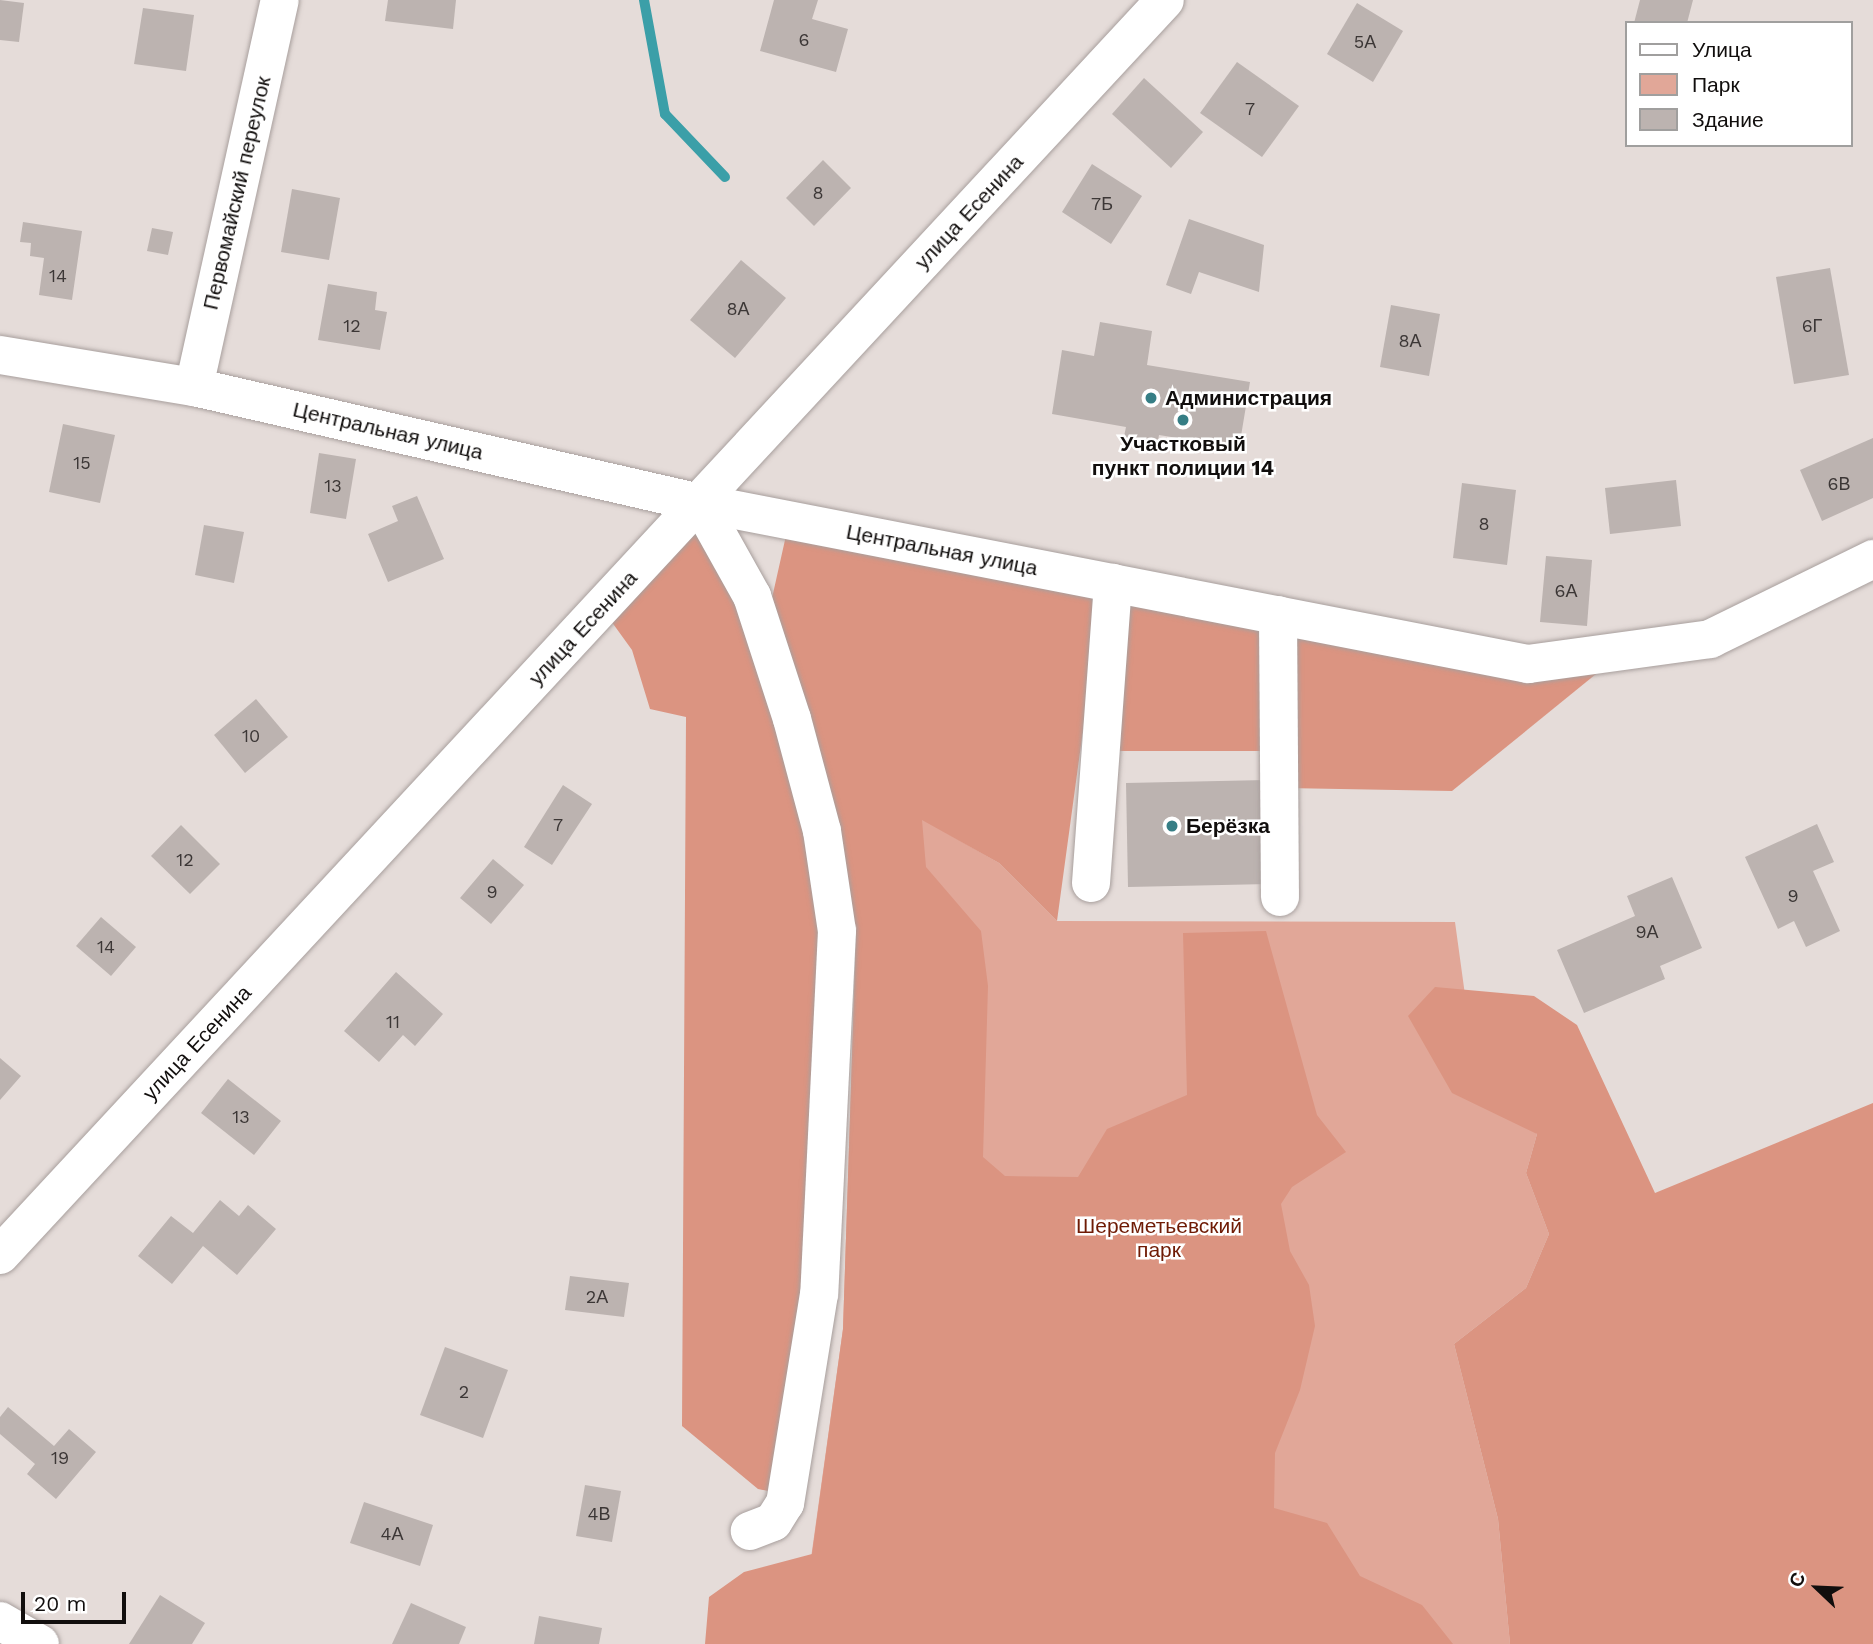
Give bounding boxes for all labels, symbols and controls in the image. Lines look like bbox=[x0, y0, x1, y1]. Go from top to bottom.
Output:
legend bbox=[1624, 21, 1852, 147]
house number: 6 bbox=[799, 29, 809, 51]
house number: 5А bbox=[1354, 31, 1376, 53]
text: Улица bbox=[1692, 37, 1752, 62]
text: Парк bbox=[1692, 72, 1740, 97]
street label: Первомайский переулок bbox=[198, 74, 276, 312]
house number: 7 bbox=[1245, 98, 1255, 120]
text: Здание bbox=[1692, 107, 1764, 132]
street label: улица Есенина bbox=[910, 149, 1028, 275]
house number: 8 bbox=[812, 182, 824, 204]
house number: 7Б bbox=[1091, 193, 1113, 215]
house number: 14 bbox=[49, 265, 67, 287]
house number: 8А bbox=[726, 298, 750, 320]
house number: 12 bbox=[343, 315, 361, 337]
house number: 6Г bbox=[1802, 315, 1822, 337]
house number: 8А bbox=[1398, 330, 1422, 352]
place label: Администрация bbox=[1165, 385, 1332, 411]
marker: Администрация bbox=[1143, 390, 1159, 406]
street label: Центральная улица bbox=[290, 397, 486, 465]
marker: Участковый пункт полиции 14 bbox=[1175, 412, 1191, 428]
place label: Участковый пункт полиции 14 bbox=[1092, 431, 1274, 481]
house number: 15 bbox=[73, 452, 91, 474]
house number: 6В bbox=[1828, 473, 1850, 495]
house number: 13 bbox=[324, 475, 342, 497]
house number: 8 bbox=[1478, 513, 1490, 535]
street label: Центральная улица bbox=[844, 519, 1040, 581]
street label: улица Есенина bbox=[524, 565, 642, 691]
house number: 6А bbox=[1555, 580, 1577, 602]
house number: 10 bbox=[242, 725, 260, 747]
place label: Берёзка bbox=[1186, 813, 1270, 839]
house number: 7 bbox=[553, 814, 563, 836]
marker: Берёзка bbox=[1164, 818, 1180, 834]
house number: 12 bbox=[176, 849, 194, 871]
house number: 9 bbox=[486, 881, 498, 903]
house number: 9 bbox=[1787, 885, 1799, 907]
house number: 9А bbox=[1635, 921, 1659, 943]
house number: 14 bbox=[97, 936, 115, 958]
street label: улица Есенина bbox=[138, 980, 256, 1106]
house number: 11 bbox=[386, 1011, 400, 1033]
house number: 13 bbox=[232, 1106, 250, 1128]
park label: Шереметьевский парк bbox=[1076, 1213, 1242, 1263]
house number: 2А bbox=[586, 1286, 608, 1308]
house number: 2 bbox=[459, 1381, 469, 1403]
house number: 19 bbox=[51, 1447, 69, 1469]
house number: 4В bbox=[587, 1503, 611, 1525]
house number: 4А bbox=[380, 1523, 404, 1545]
north arrow bbox=[1782, 1553, 1852, 1623]
text: С bbox=[1784, 1569, 1810, 1590]
scale bar bbox=[24, 1578, 130, 1622]
text: 20 m bbox=[34, 1591, 86, 1616]

